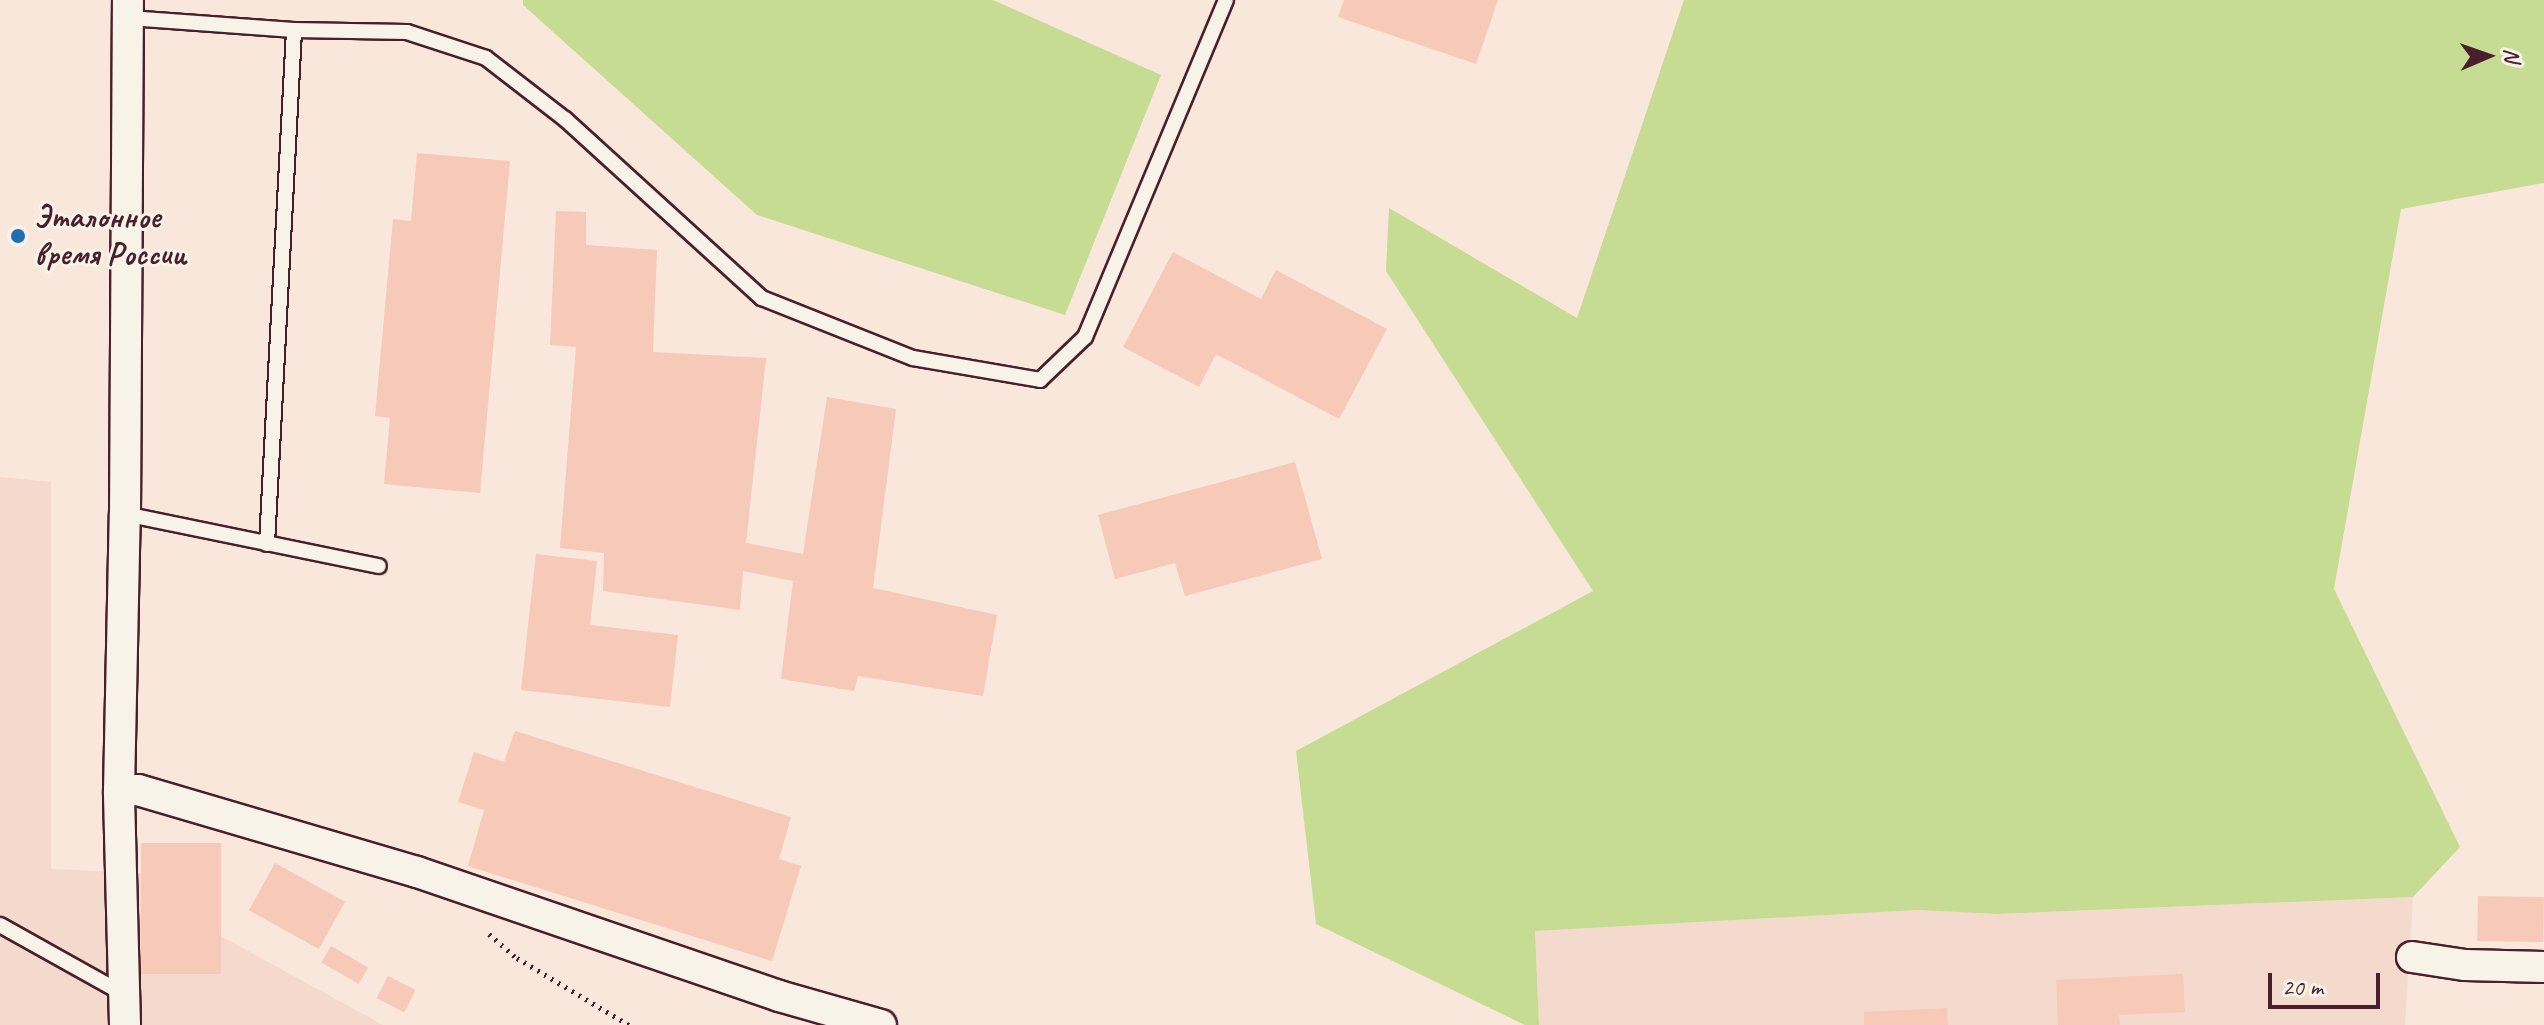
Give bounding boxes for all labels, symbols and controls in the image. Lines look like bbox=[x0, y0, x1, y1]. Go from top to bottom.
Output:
north arrow bbox=[2448, 16, 2528, 96]
text: N bbox=[2498, 48, 2526, 62]
place label: Эталонное время России bbox=[34, 199, 185, 274]
marker: Эталонное время России bbox=[9, 227, 27, 245]
scale bar bbox=[2272, 957, 2384, 1007]
text: 20 m bbox=[2282, 972, 2323, 1002]

